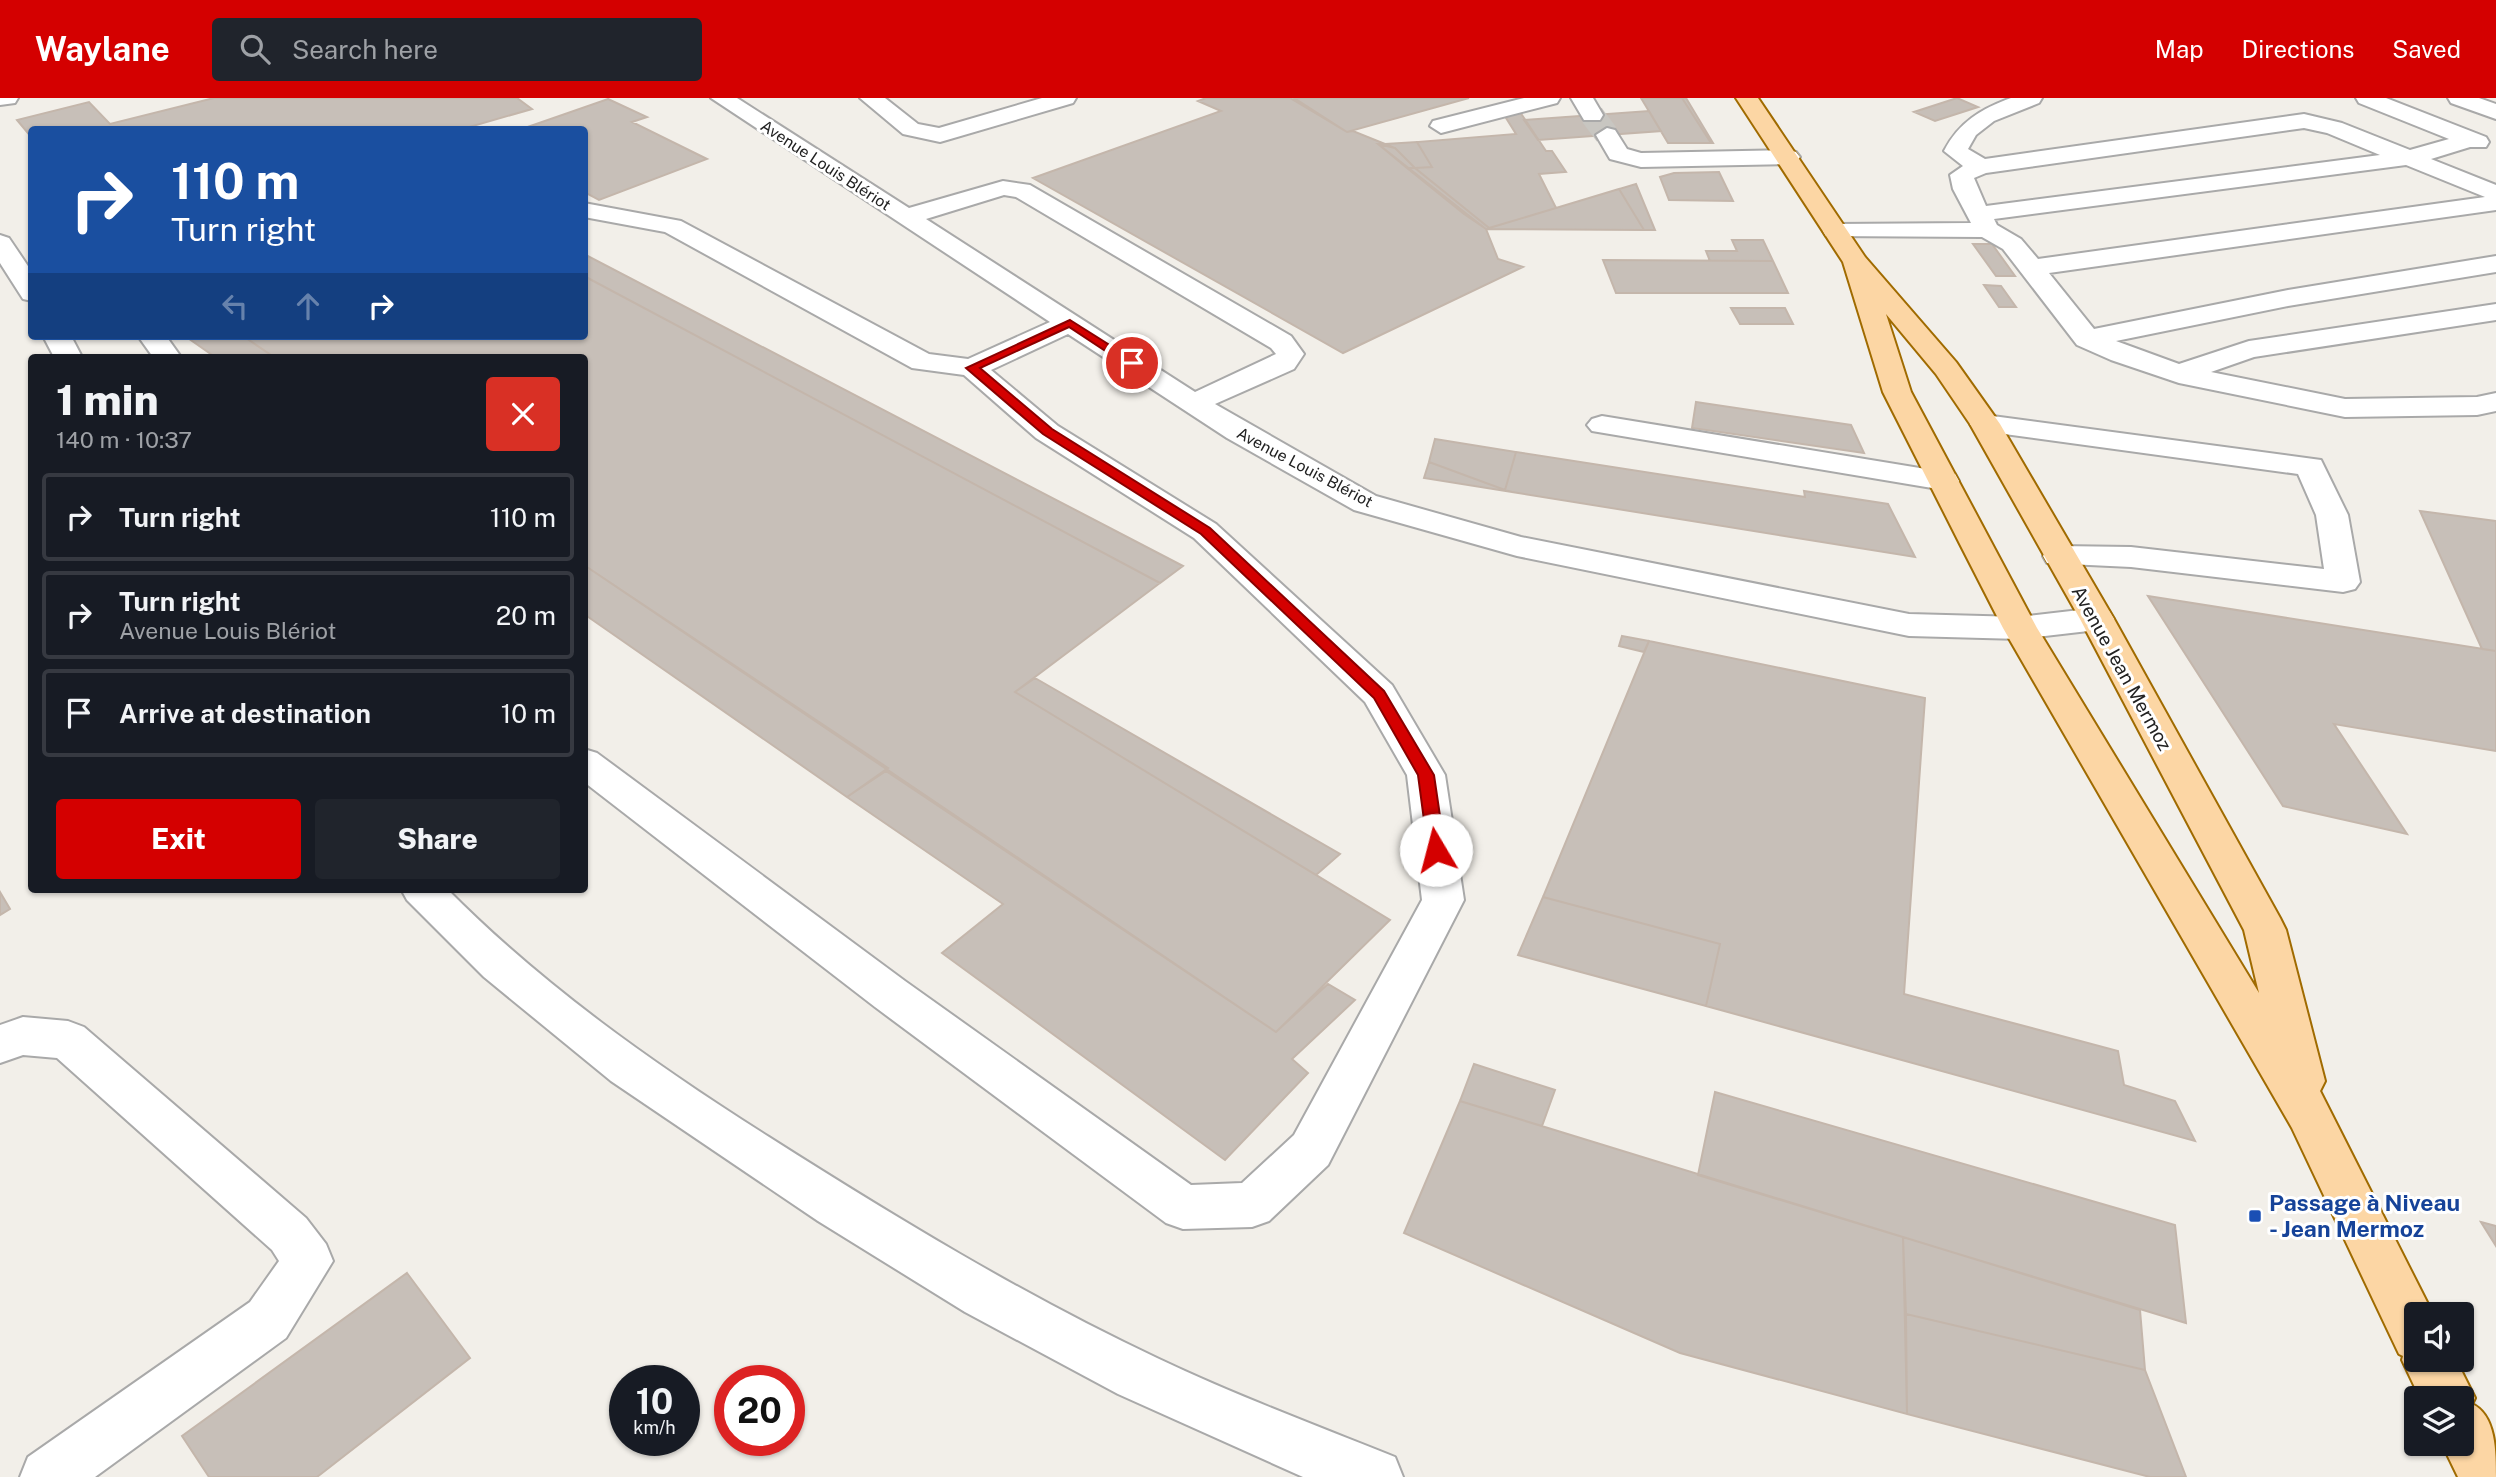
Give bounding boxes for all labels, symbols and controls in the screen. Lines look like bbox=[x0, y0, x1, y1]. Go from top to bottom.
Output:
search box bbox=[212, 18, 702, 81]
text: Waylane bbox=[35, 30, 170, 68]
icon: search bbox=[236, 30, 274, 68]
text: Search here bbox=[292, 34, 438, 65]
text: Map bbox=[2155, 35, 2204, 63]
text: Directions bbox=[2242, 35, 2354, 63]
text: Saved bbox=[2392, 35, 2461, 63]
street label: Avenue Louis Blériot bbox=[757, 116, 894, 215]
text: 110 m bbox=[171, 152, 299, 210]
icon: right bbox=[56, 154, 147, 245]
text: Turn right bbox=[171, 211, 316, 248]
icon: left bbox=[216, 287, 254, 325]
icon: ahead bbox=[289, 287, 327, 325]
icon: right bbox=[362, 287, 400, 325]
pin bbox=[1102, 333, 1162, 393]
icon: arrive bbox=[1113, 344, 1151, 382]
text: 1 min bbox=[56, 375, 159, 424]
button: close bbox=[486, 377, 560, 451]
street label: Avenue Louis Blériot bbox=[1233, 424, 1376, 511]
text: 140 m · 10:37 bbox=[56, 426, 192, 453]
icon: right bbox=[60, 498, 98, 536]
text: Turn right bbox=[119, 502, 241, 533]
text: 110 m bbox=[490, 502, 556, 533]
street label: Avenue Jean Mermoz bbox=[2068, 582, 2176, 754]
text: Turn right bbox=[119, 586, 241, 617]
icon: right bbox=[60, 596, 98, 634]
text: 20 m bbox=[496, 600, 556, 631]
text: Avenue Louis Blériot bbox=[119, 617, 337, 644]
icon: arrive bbox=[60, 694, 98, 732]
text: Arrive at destination bbox=[119, 698, 371, 729]
text: 10 m bbox=[501, 698, 556, 729]
button: Exit bbox=[56, 799, 301, 879]
button: Share bbox=[315, 799, 560, 879]
position arrow bbox=[1399, 813, 1473, 887]
place label: Passage à Niveau - Jean Mermoz bbox=[2269, 1189, 2460, 1242]
marker: Passage à Niveau - Jean Mermoz bbox=[2247, 1208, 2263, 1224]
map controls bbox=[2404, 1302, 2474, 1456]
button: sound bbox=[2404, 1302, 2474, 1372]
speed limit sign: 20 bbox=[714, 1365, 805, 1456]
text: 10 bbox=[636, 1381, 673, 1422]
button: layers bbox=[2404, 1386, 2474, 1456]
text: km/h bbox=[633, 1417, 676, 1438]

